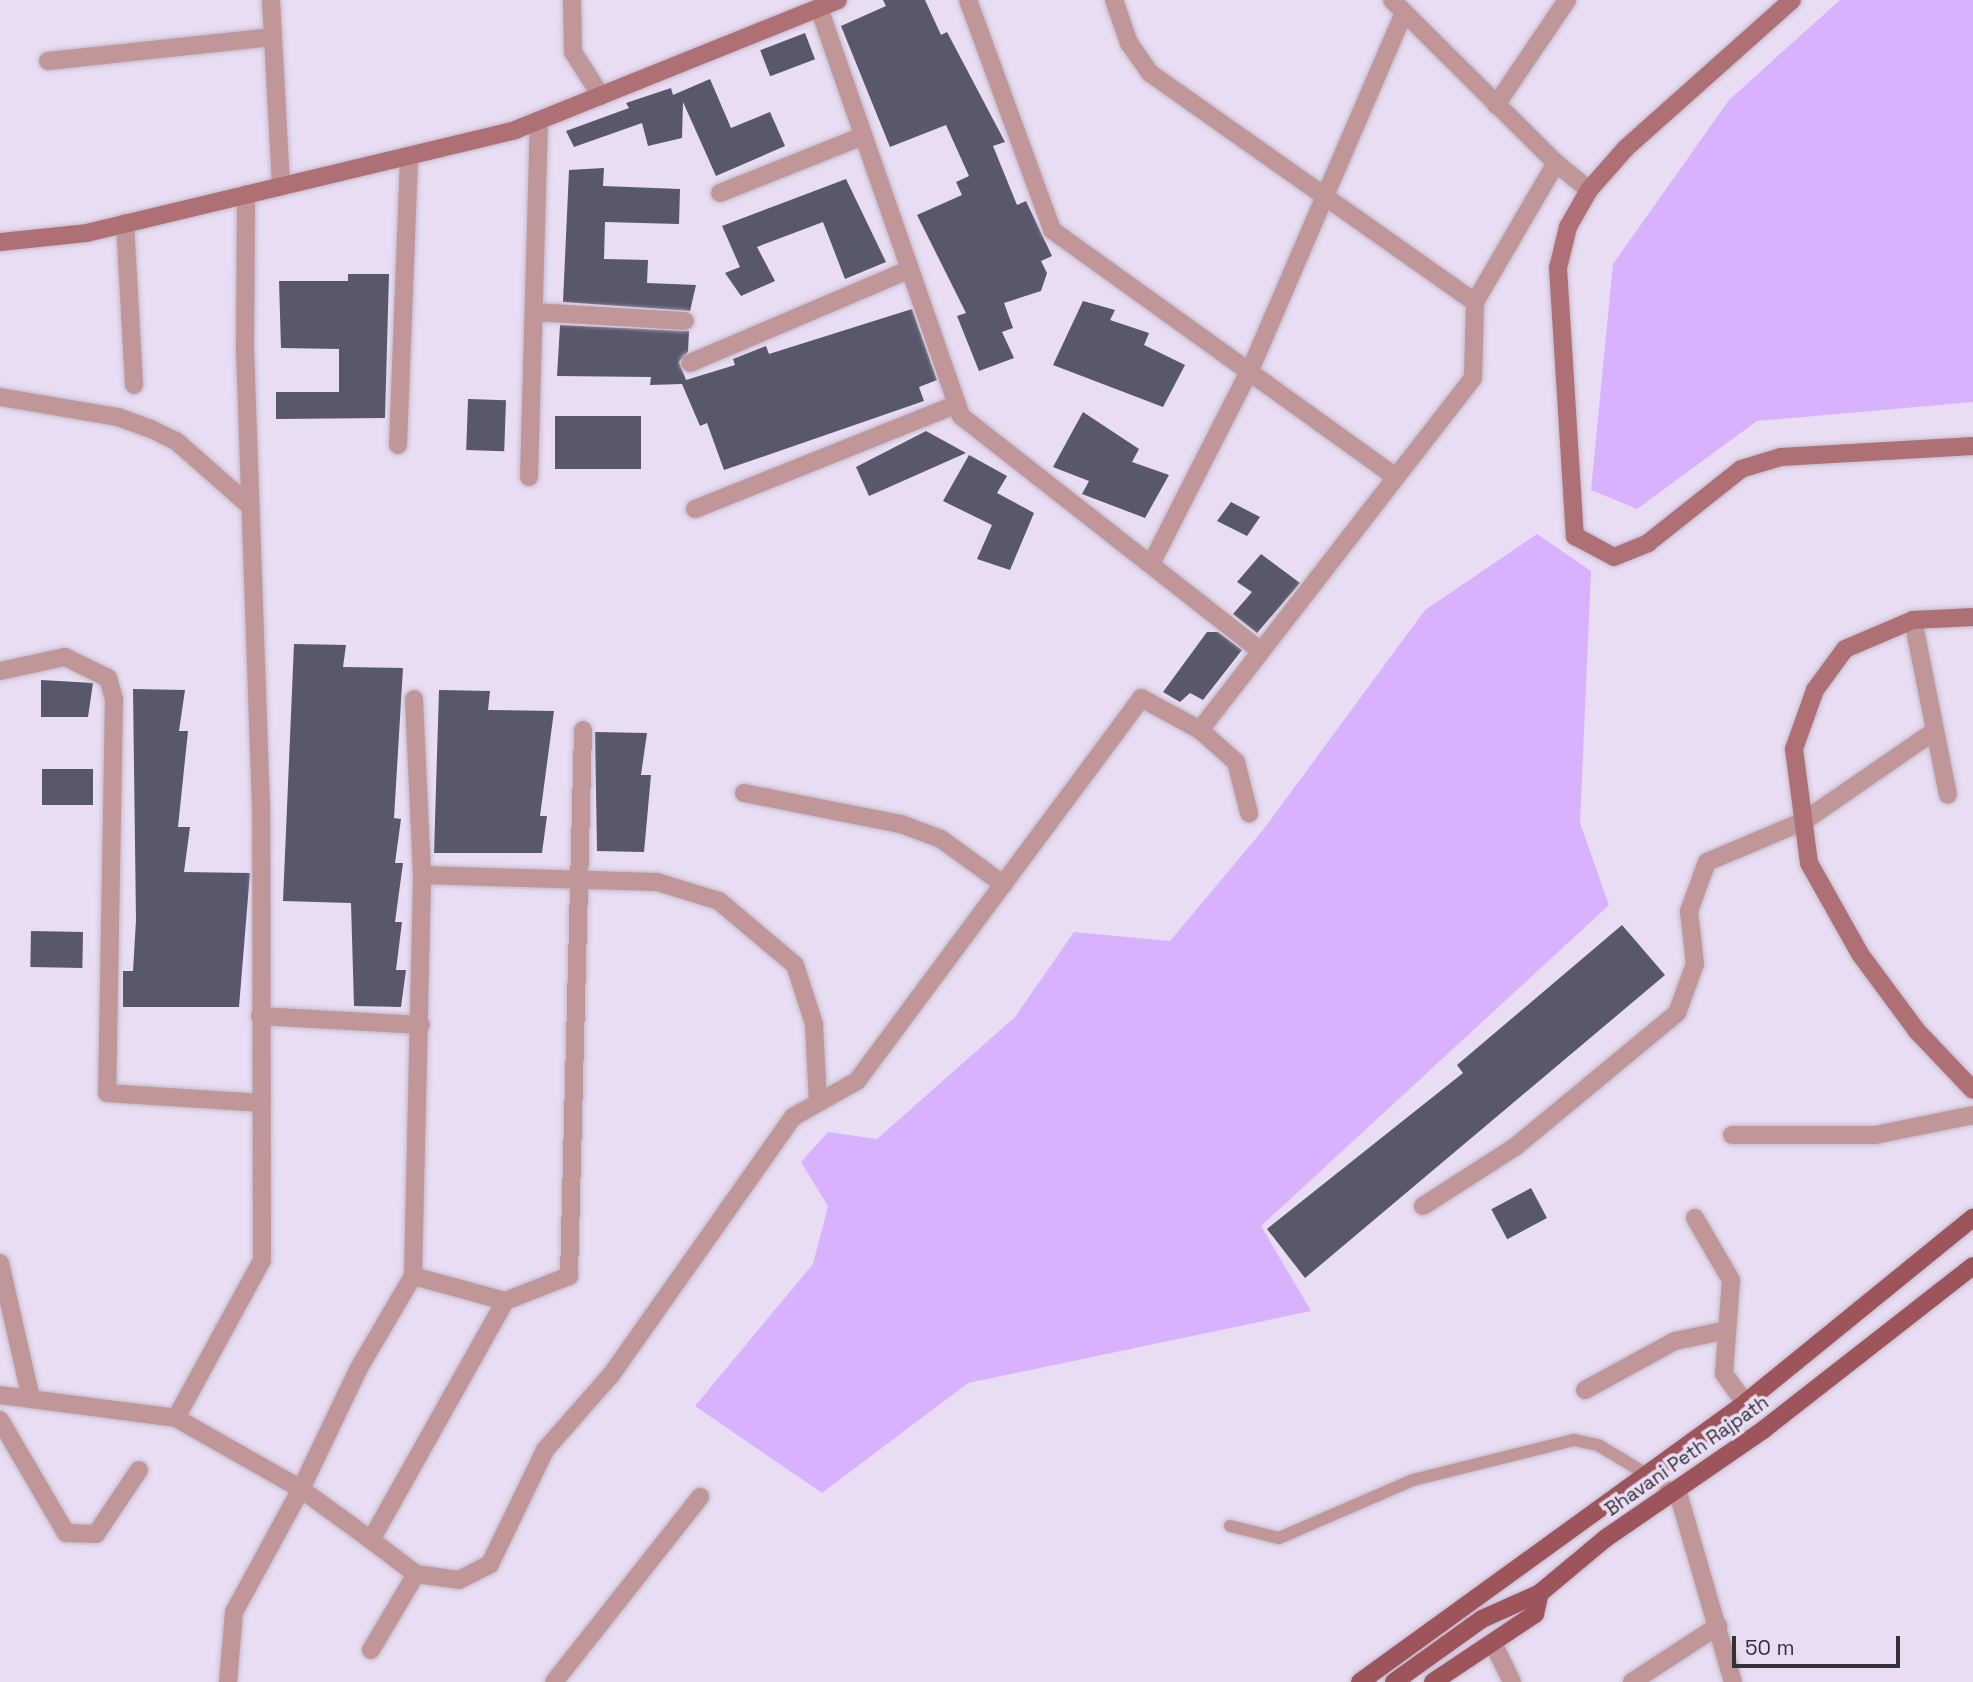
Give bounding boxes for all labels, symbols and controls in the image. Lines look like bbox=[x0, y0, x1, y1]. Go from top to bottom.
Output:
street label: Bhavani Peth Rajpath bbox=[1601, 1391, 1773, 1521]
scale bar bbox=[1735, 1622, 1903, 1666]
text: 50 m bbox=[1745, 1634, 1795, 1661]

